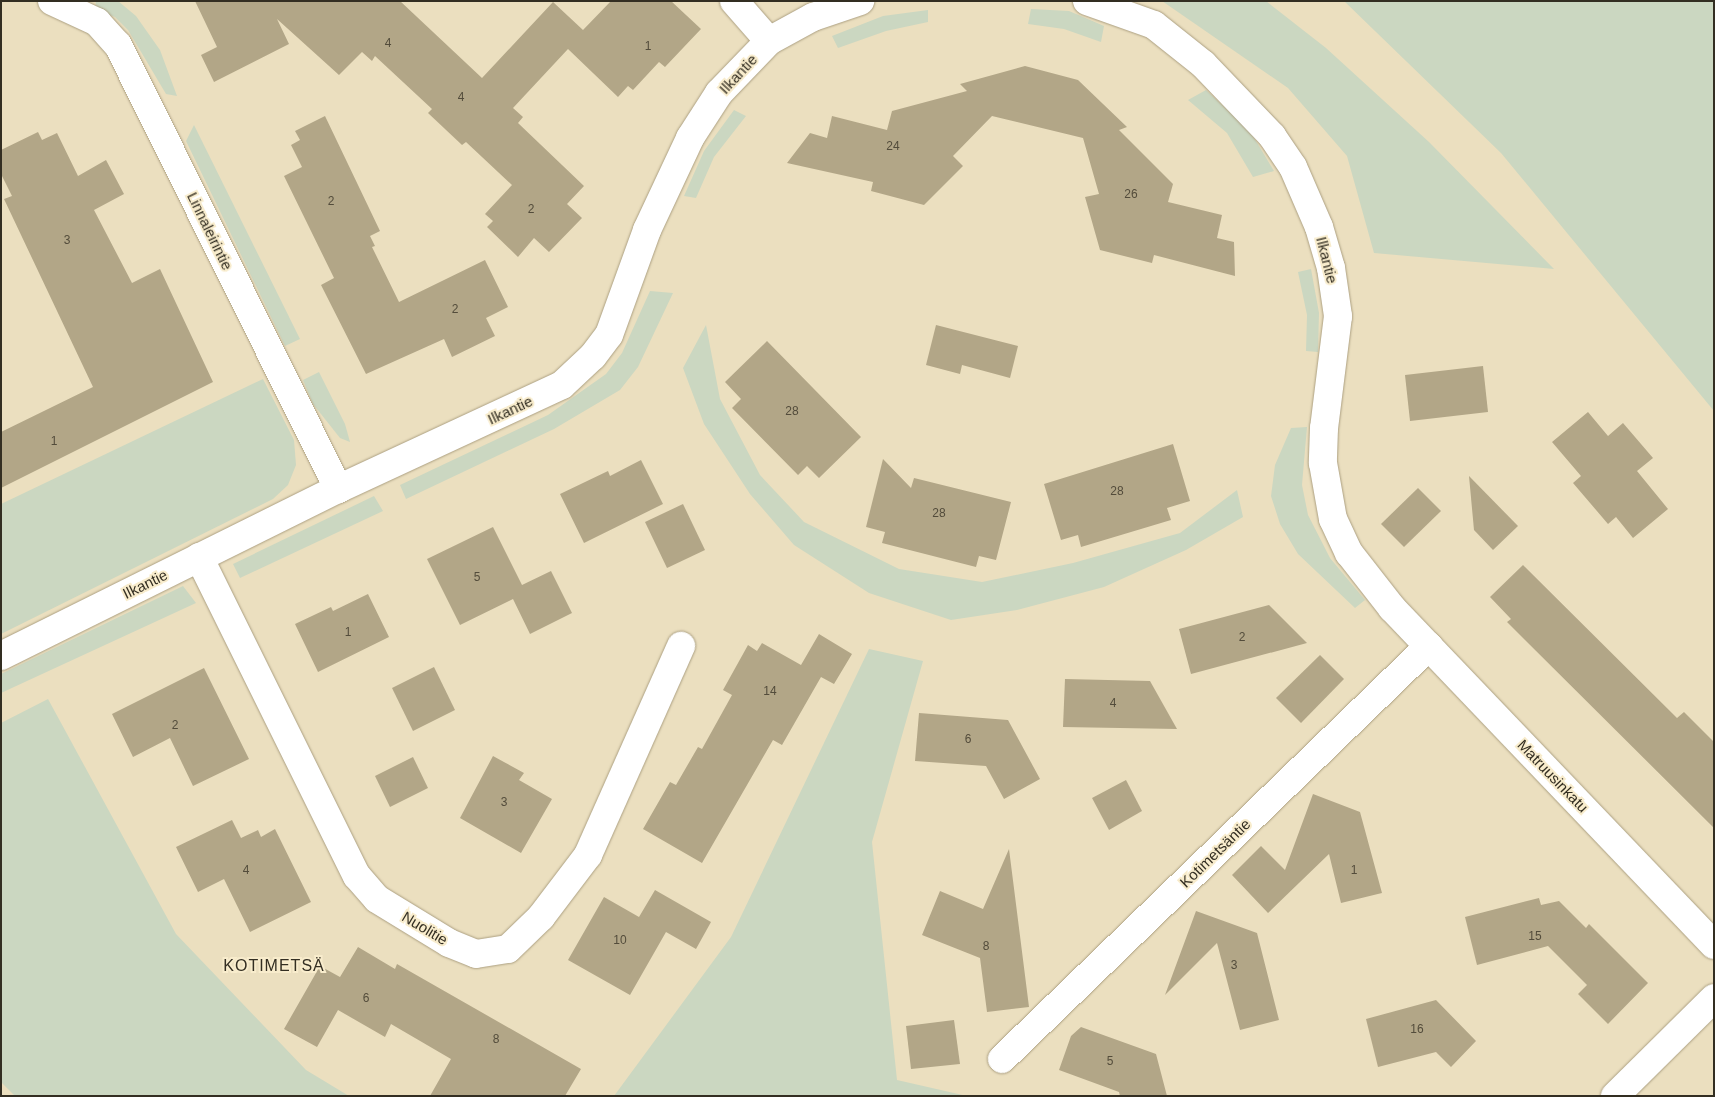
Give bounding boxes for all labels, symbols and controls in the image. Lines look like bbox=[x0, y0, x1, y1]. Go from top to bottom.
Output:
house number: 4 bbox=[385, 37, 391, 51]
house number: 1 bbox=[645, 40, 651, 54]
street label: Ilkantie bbox=[715, 50, 761, 98]
house number: 4 bbox=[458, 91, 464, 105]
house number: 24 bbox=[886, 140, 900, 154]
house number: 26 bbox=[1124, 188, 1138, 202]
street label: Linnaleirintie bbox=[183, 189, 237, 273]
house number: 2 bbox=[328, 195, 334, 209]
house number: 2 bbox=[528, 203, 534, 217]
house number: 3 bbox=[64, 234, 70, 248]
street label: Ilkantie bbox=[1313, 235, 1341, 285]
house number: 2 bbox=[452, 303, 458, 317]
street label: Ilkantie bbox=[485, 392, 535, 428]
house number: 28 bbox=[785, 405, 799, 419]
house number: 1 bbox=[51, 435, 57, 449]
house number: 28 bbox=[1110, 485, 1124, 499]
house number: 28 bbox=[932, 507, 946, 521]
street label: Ilkantie bbox=[120, 565, 170, 603]
house number: 5 bbox=[474, 571, 480, 585]
house number: 1 bbox=[345, 626, 351, 640]
house number: 2 bbox=[1239, 631, 1245, 645]
house number: 14 bbox=[763, 685, 777, 699]
house number: 4 bbox=[1110, 697, 1116, 711]
house number: 2 bbox=[172, 719, 178, 733]
house number: 6 bbox=[965, 733, 971, 747]
street label: Matruusinkatu bbox=[1514, 736, 1592, 816]
house number: 3 bbox=[501, 796, 507, 810]
street label: Kotimetsäntie bbox=[1176, 815, 1254, 891]
house number: 4 bbox=[243, 864, 249, 878]
house number: 1 bbox=[1351, 864, 1357, 878]
street label: Nuolitie bbox=[399, 907, 451, 949]
house number: 15 bbox=[1528, 930, 1542, 944]
house number: 10 bbox=[613, 934, 627, 948]
house number: 8 bbox=[983, 940, 989, 954]
district label: KOTIMETSÄ bbox=[222, 956, 326, 976]
house number: 3 bbox=[1231, 959, 1237, 973]
house number: 6 bbox=[363, 992, 369, 1006]
house number: 16 bbox=[1410, 1023, 1424, 1037]
house number: 8 bbox=[493, 1033, 499, 1047]
house number: 5 bbox=[1107, 1055, 1113, 1069]

